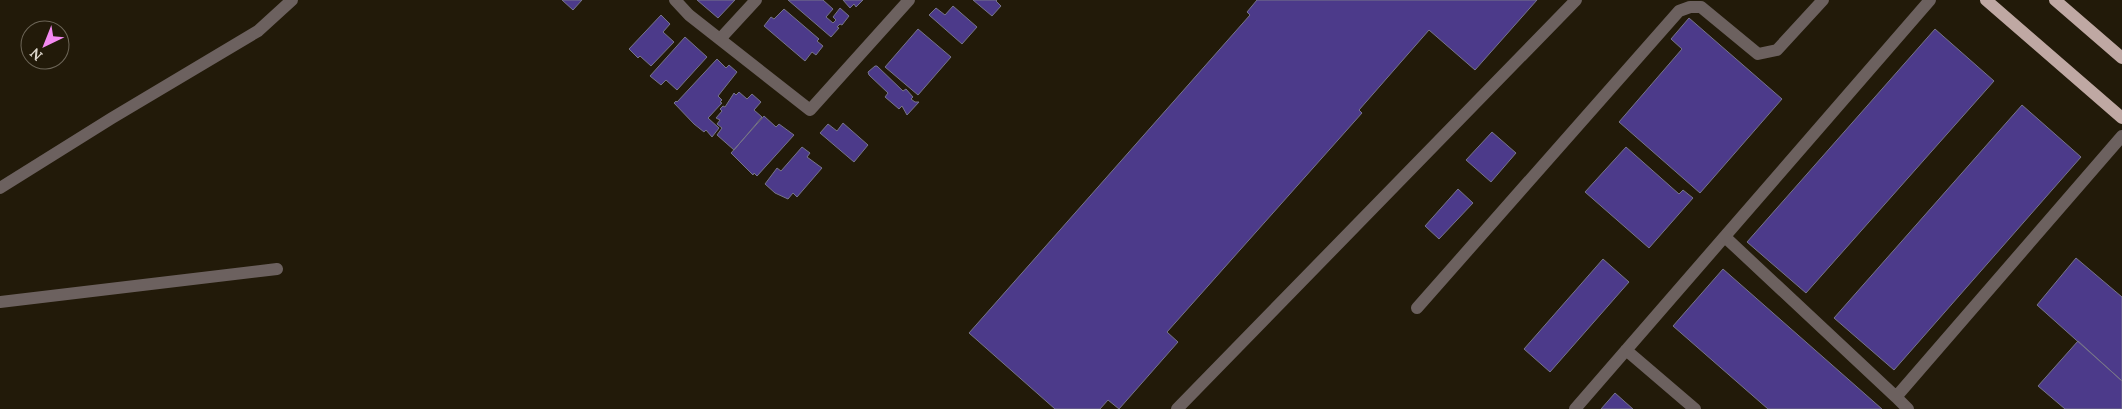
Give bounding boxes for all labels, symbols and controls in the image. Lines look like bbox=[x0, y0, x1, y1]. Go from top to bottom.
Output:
north arrow bbox=[20, 20, 70, 70]
text: N bbox=[26, 44, 46, 65]

